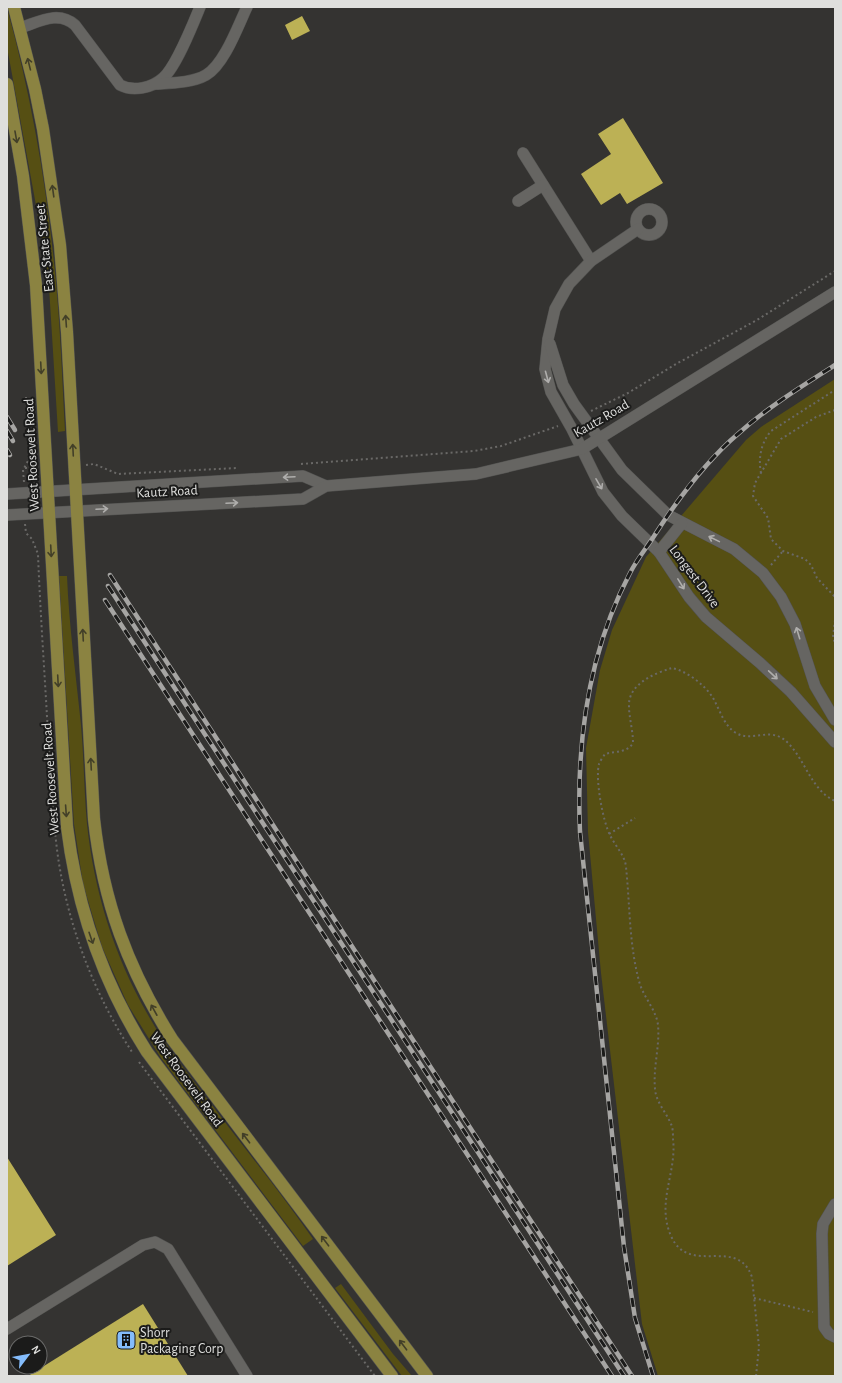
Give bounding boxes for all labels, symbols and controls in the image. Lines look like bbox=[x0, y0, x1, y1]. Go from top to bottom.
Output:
one-way arrow bbox=[25, 57, 32, 70]
one-way arrow bbox=[13, 130, 21, 143]
one-way arrow bbox=[49, 185, 57, 198]
street label: East State Street bbox=[33, 203, 57, 293]
one-way arrow bbox=[62, 315, 69, 328]
one-way arrow bbox=[37, 361, 45, 374]
one-way arrow bbox=[544, 370, 551, 383]
street label: Kautz Road bbox=[571, 397, 632, 440]
street label: West Roosevelt Road bbox=[22, 398, 42, 512]
one-way arrow bbox=[70, 444, 77, 457]
one-way arrow bbox=[283, 473, 296, 481]
one-way arrow bbox=[595, 478, 603, 490]
street label: Kautz Road bbox=[136, 483, 198, 501]
one-way arrow bbox=[225, 499, 238, 506]
one-way arrow bbox=[95, 506, 108, 513]
one-way arrow bbox=[708, 535, 720, 542]
street label: Longest Drive bbox=[666, 543, 722, 610]
one-way arrow bbox=[47, 544, 55, 557]
one-way arrow bbox=[677, 578, 685, 589]
one-way arrow bbox=[794, 627, 801, 640]
one-way arrow bbox=[80, 629, 87, 642]
one-way arrow bbox=[768, 670, 778, 679]
one-way arrow bbox=[55, 674, 62, 687]
street label: West Roosevelt Road bbox=[40, 722, 62, 836]
one-way arrow bbox=[87, 758, 94, 771]
one-way arrow bbox=[62, 804, 69, 817]
one-way arrow bbox=[88, 931, 95, 944]
one-way arrow bbox=[150, 1004, 157, 1016]
street label: West Roosevelt Road bbox=[147, 1030, 225, 1130]
one-way arrow bbox=[242, 1132, 251, 1143]
one-way arrow bbox=[321, 1236, 329, 1247]
place label: Shorr Packaging Corp bbox=[140, 1326, 223, 1356]
building icon: Shorr Packaging Corp bbox=[115, 1329, 137, 1351]
north arrow bbox=[8, 1335, 48, 1375]
one-way arrow bbox=[399, 1340, 408, 1351]
text: N bbox=[29, 1344, 43, 1356]

